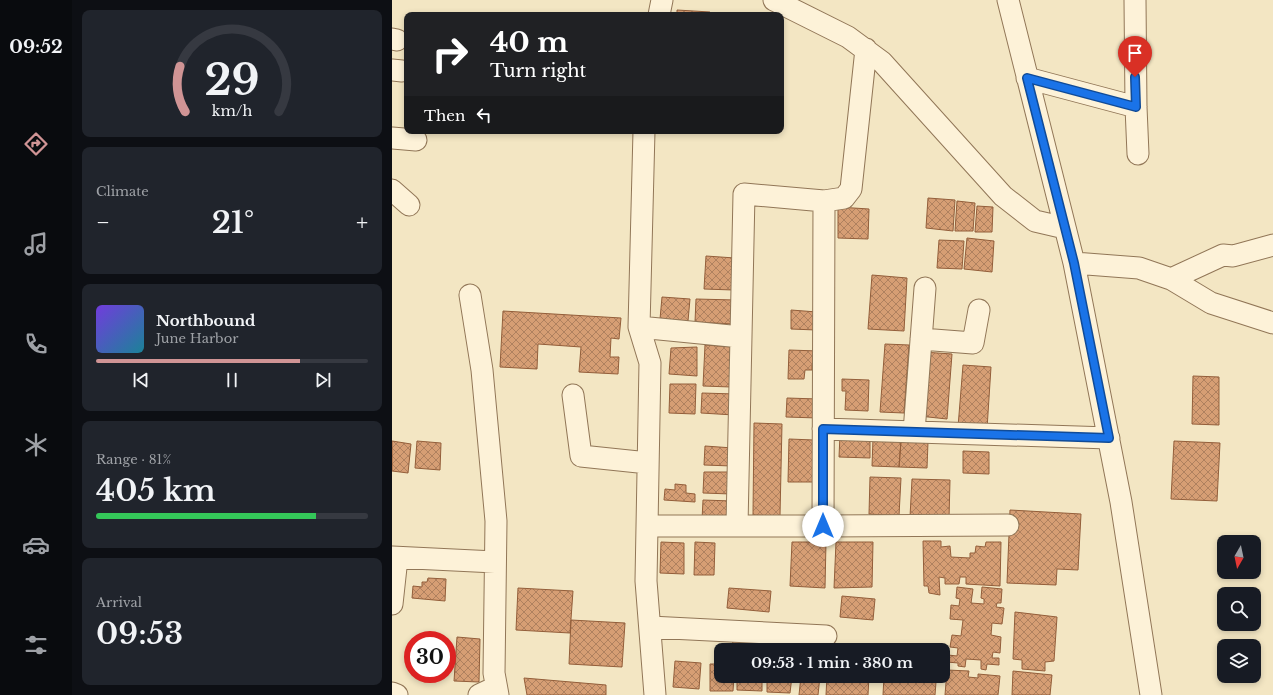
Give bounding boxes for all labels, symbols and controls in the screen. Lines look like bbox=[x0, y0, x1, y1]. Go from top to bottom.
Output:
text: 40 m bbox=[490, 25, 568, 60]
icon: right bbox=[424, 28, 476, 80]
text: 09:52 bbox=[9, 36, 63, 58]
pin bbox=[1118, 36, 1152, 77]
icon: arrive bbox=[1124, 42, 1146, 64]
text: 29 bbox=[204, 54, 260, 105]
text: Turn right bbox=[490, 60, 586, 82]
text: km/h bbox=[212, 101, 252, 119]
icon: left bbox=[473, 104, 495, 126]
text: Then bbox=[424, 106, 465, 125]
icon: directions bbox=[22, 130, 50, 158]
text: Climate bbox=[96, 183, 149, 200]
text: 21° bbox=[212, 204, 254, 241]
text: − bbox=[96, 209, 110, 236]
text: + bbox=[356, 209, 368, 236]
icon: music bbox=[22, 230, 50, 258]
text: Northbound bbox=[156, 311, 255, 330]
icon: phone bbox=[22, 330, 50, 358]
text: June Harbor bbox=[156, 330, 238, 347]
icon: previous bbox=[130, 369, 152, 391]
icon: pause bbox=[221, 369, 243, 391]
icon: next bbox=[312, 369, 334, 391]
icon: climate bbox=[22, 431, 50, 459]
text: Range · 81% bbox=[96, 451, 171, 468]
text: 405 km bbox=[96, 472, 216, 509]
position arrow bbox=[802, 505, 844, 547]
icon: car bbox=[22, 531, 50, 559]
north arrow bbox=[1217, 535, 1261, 579]
map controls bbox=[1217, 535, 1261, 683]
button: search bbox=[1217, 587, 1261, 631]
text: Arrival bbox=[96, 594, 142, 611]
text: 09:53 bbox=[96, 615, 183, 652]
icon: filters bbox=[22, 631, 50, 659]
speed limit sign: 30 bbox=[404, 631, 456, 683]
button: layers bbox=[1217, 639, 1261, 683]
text: 09:53 · 1 min · 380 m bbox=[751, 653, 913, 672]

